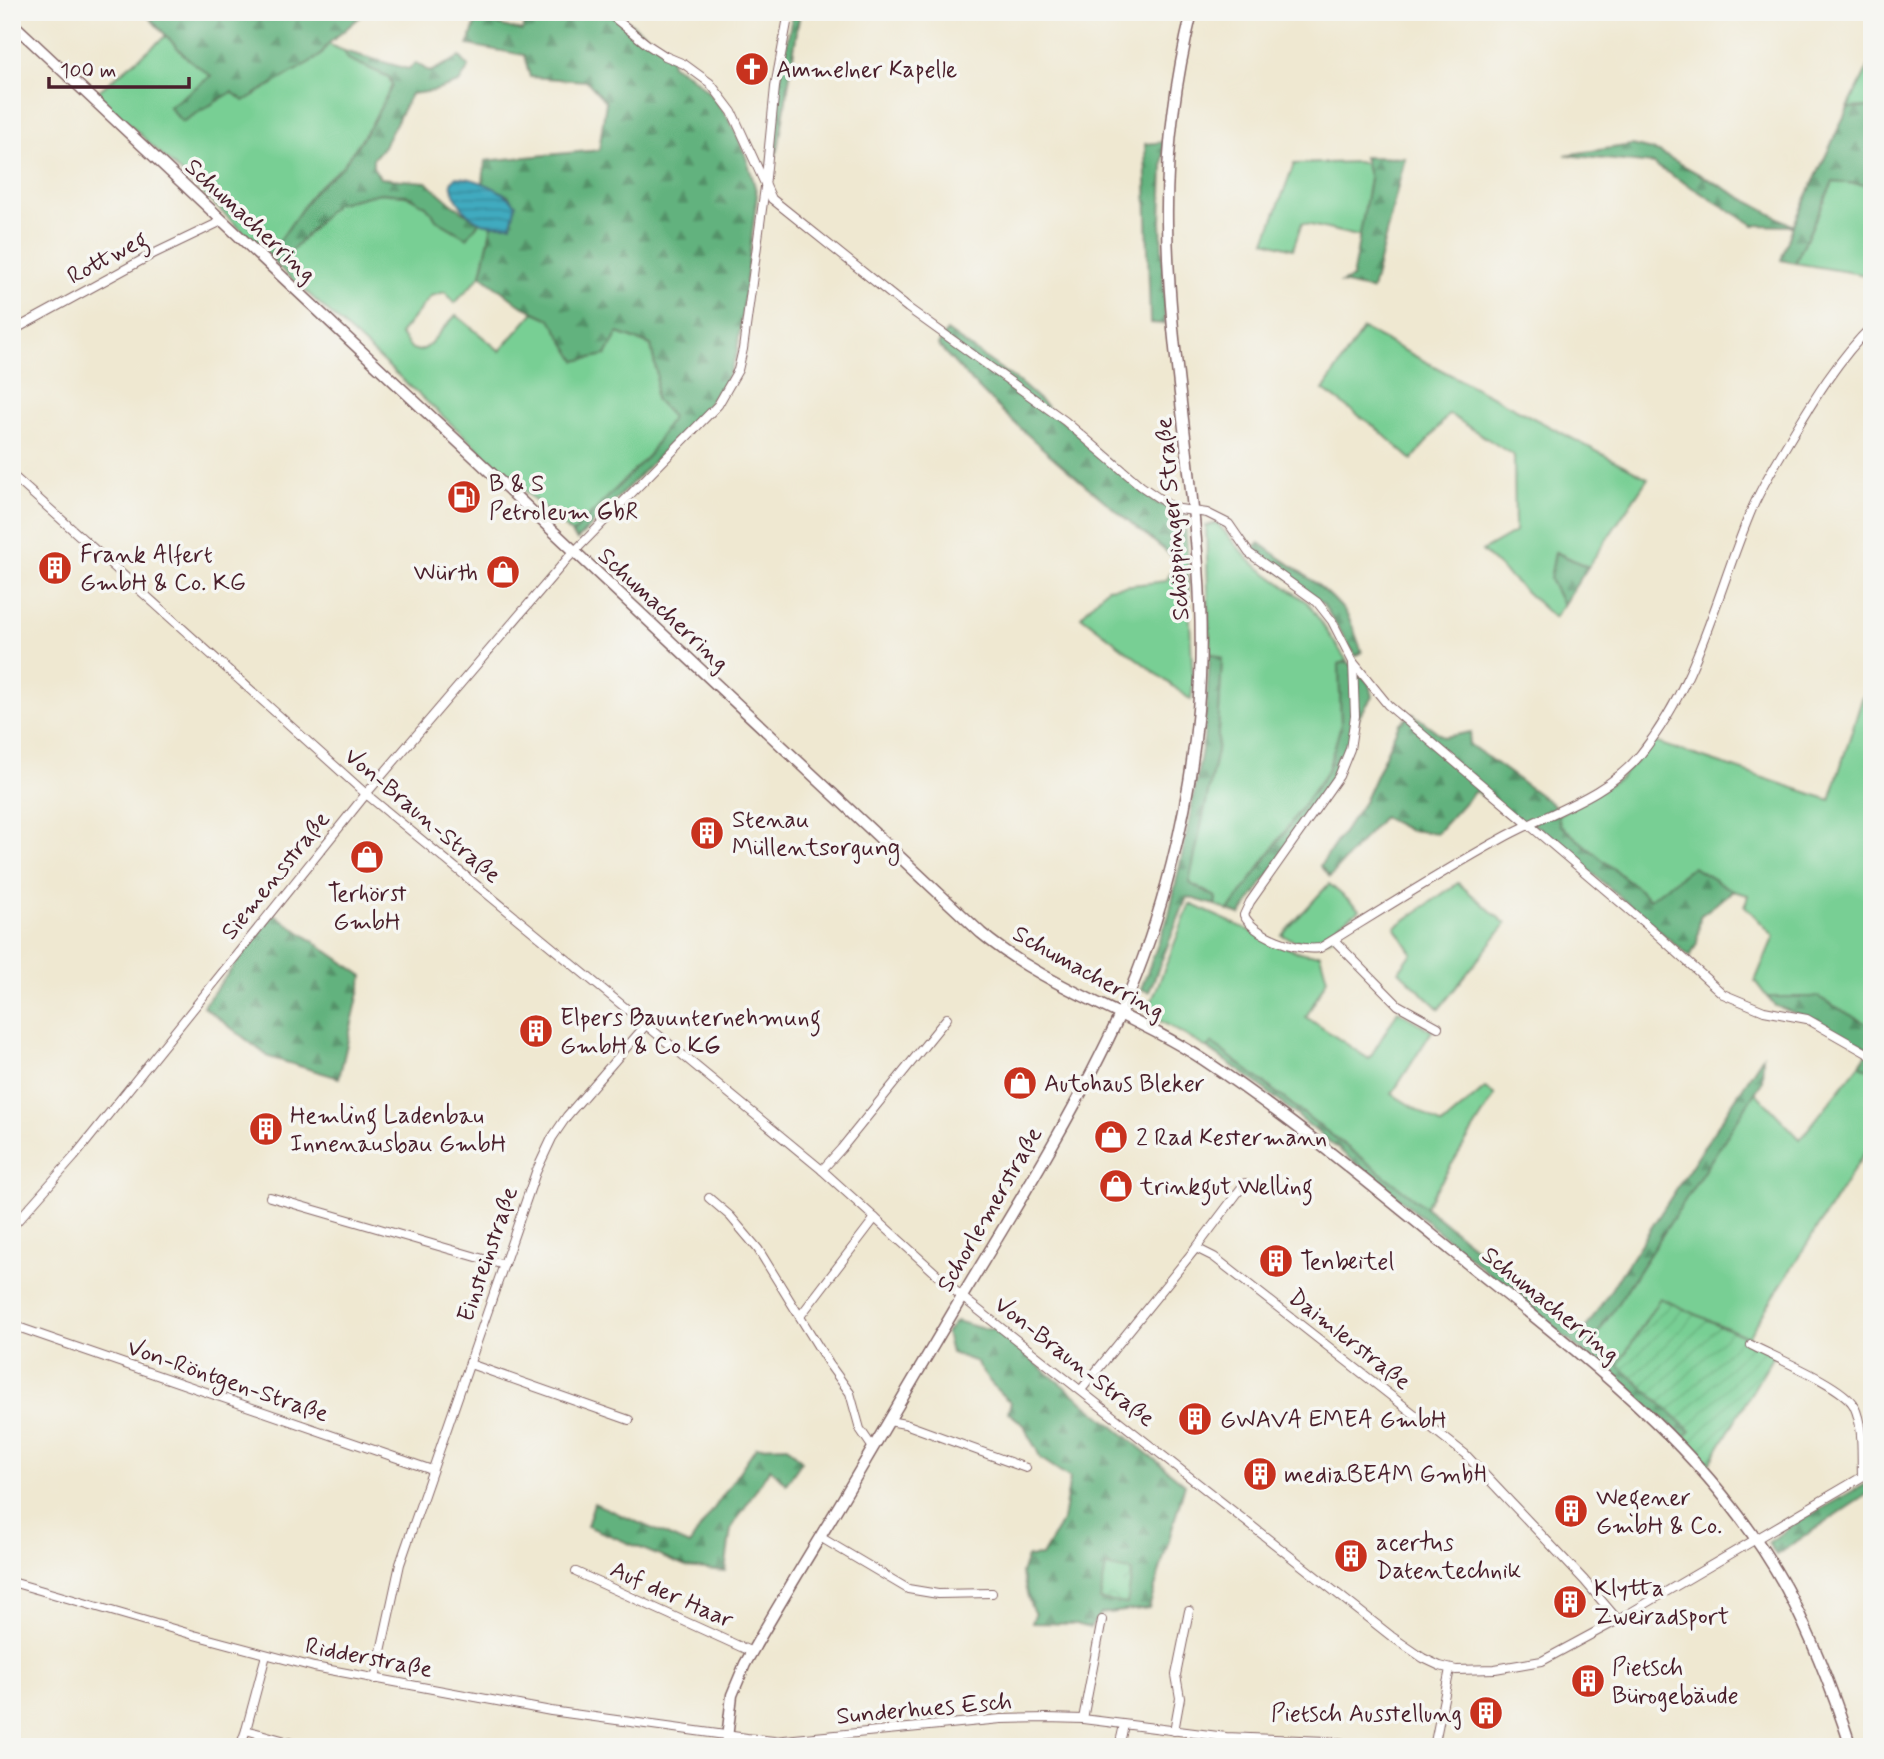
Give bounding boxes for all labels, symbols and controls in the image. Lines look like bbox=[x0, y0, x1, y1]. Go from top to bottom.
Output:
scale bar bbox=[49, 46, 189, 90]
church icon: Ammelner Kapelle bbox=[733, 50, 771, 88]
place label: Ammelner Kapelle bbox=[776, 55, 957, 86]
text: 100 m bbox=[60, 57, 116, 85]
street label: Schumacherring bbox=[178, 152, 322, 290]
street label: Rottweg bbox=[62, 224, 155, 295]
street label: Schöppinger Straße bbox=[1149, 416, 1198, 622]
place label: B & S Petroleum GbR bbox=[489, 469, 638, 528]
fuel station icon: B & S Petroleum GbR bbox=[445, 478, 483, 516]
place label: Frank Alfert GmbH & Co. KG bbox=[80, 540, 246, 599]
street label: Schumacherring bbox=[591, 541, 735, 679]
building icon: Frank Alfert GmbH & Co. KG bbox=[36, 549, 74, 587]
shop icon: Würth bbox=[484, 553, 522, 591]
place label: Würth bbox=[414, 558, 478, 589]
street label: Von-Braun-Straße bbox=[337, 741, 507, 891]
street label: Siemensstraße bbox=[215, 805, 338, 947]
place label: Stenau Müllentsorgung bbox=[732, 805, 900, 866]
building icon: Stenau Müllentsorgung bbox=[688, 814, 726, 852]
shop icon: Terhörst GmbH bbox=[348, 838, 386, 876]
place label: Terhörst GmbH bbox=[327, 879, 407, 938]
street label: Schumacherring bbox=[1007, 919, 1170, 1028]
place label: Elpers Bauunternehmung GmbH & Co KG bbox=[560, 1003, 821, 1062]
building icon: Elpers Bauunternehmung GmbH & Co KG bbox=[517, 1012, 555, 1050]
shop icon: Autohaus Bleker bbox=[1001, 1064, 1039, 1102]
place label: Autohaus Bleker bbox=[1044, 1069, 1205, 1100]
place label: Hemling Ladenbau Innenausbau GmbH bbox=[290, 1101, 506, 1160]
building icon: Hemling Ladenbau Innenausbau GmbH bbox=[247, 1110, 285, 1148]
shop icon: 2 Rad Kestermann bbox=[1092, 1118, 1130, 1156]
street label: Schorlemerstraße bbox=[930, 1121, 1050, 1298]
place label: 2 Rad Kestermann bbox=[1136, 1123, 1327, 1154]
shop icon: trinkgut Welling bbox=[1097, 1167, 1135, 1205]
place label: trinkgut Welling bbox=[1139, 1172, 1313, 1206]
street label: Einsteinstraße bbox=[451, 1183, 526, 1326]
street label: Schumacherring bbox=[1475, 1240, 1625, 1370]
building icon: Tenbeitel bbox=[1257, 1242, 1295, 1280]
place label: Tenbeitel bbox=[1300, 1247, 1394, 1278]
street label: Daimlerstraße bbox=[1281, 1283, 1417, 1398]
street label: Von-Braun-Straße bbox=[987, 1290, 1161, 1435]
street label: Von-Röntgen-Straße bbox=[122, 1332, 332, 1432]
building icon: GWAVA EMEA GmbH bbox=[1176, 1400, 1214, 1438]
place label: GWAVA EMEA GmbH bbox=[1220, 1405, 1447, 1436]
building icon: mediaBEAM GmbH bbox=[1241, 1455, 1279, 1493]
place label: mediaBEAM GmbH bbox=[1284, 1460, 1487, 1491]
place label: Wegener GmbH & Co. bbox=[1596, 1483, 1722, 1542]
building icon: Wegener GmbH & Co. bbox=[1552, 1492, 1590, 1530]
place label: acertus Datentechnik bbox=[1376, 1528, 1521, 1587]
building icon: acertus Datentechnik bbox=[1332, 1537, 1370, 1575]
street label: Auf der Haar bbox=[605, 1554, 738, 1636]
place label: Klytta Zweiradsport bbox=[1594, 1574, 1729, 1633]
building icon: Klytta Zweiradsport bbox=[1551, 1583, 1589, 1621]
street label: Ridderstraße bbox=[302, 1631, 435, 1686]
place label: Pietsch Bürogebäude bbox=[1612, 1653, 1739, 1712]
building icon: Pietsch Bürogebäude bbox=[1569, 1662, 1607, 1700]
street label: Sunderhues Esch bbox=[835, 1686, 1013, 1733]
building icon: Pietsch Ausstellung bbox=[1467, 1694, 1505, 1732]
place label: Pietsch Ausstellung bbox=[1271, 1699, 1462, 1730]

